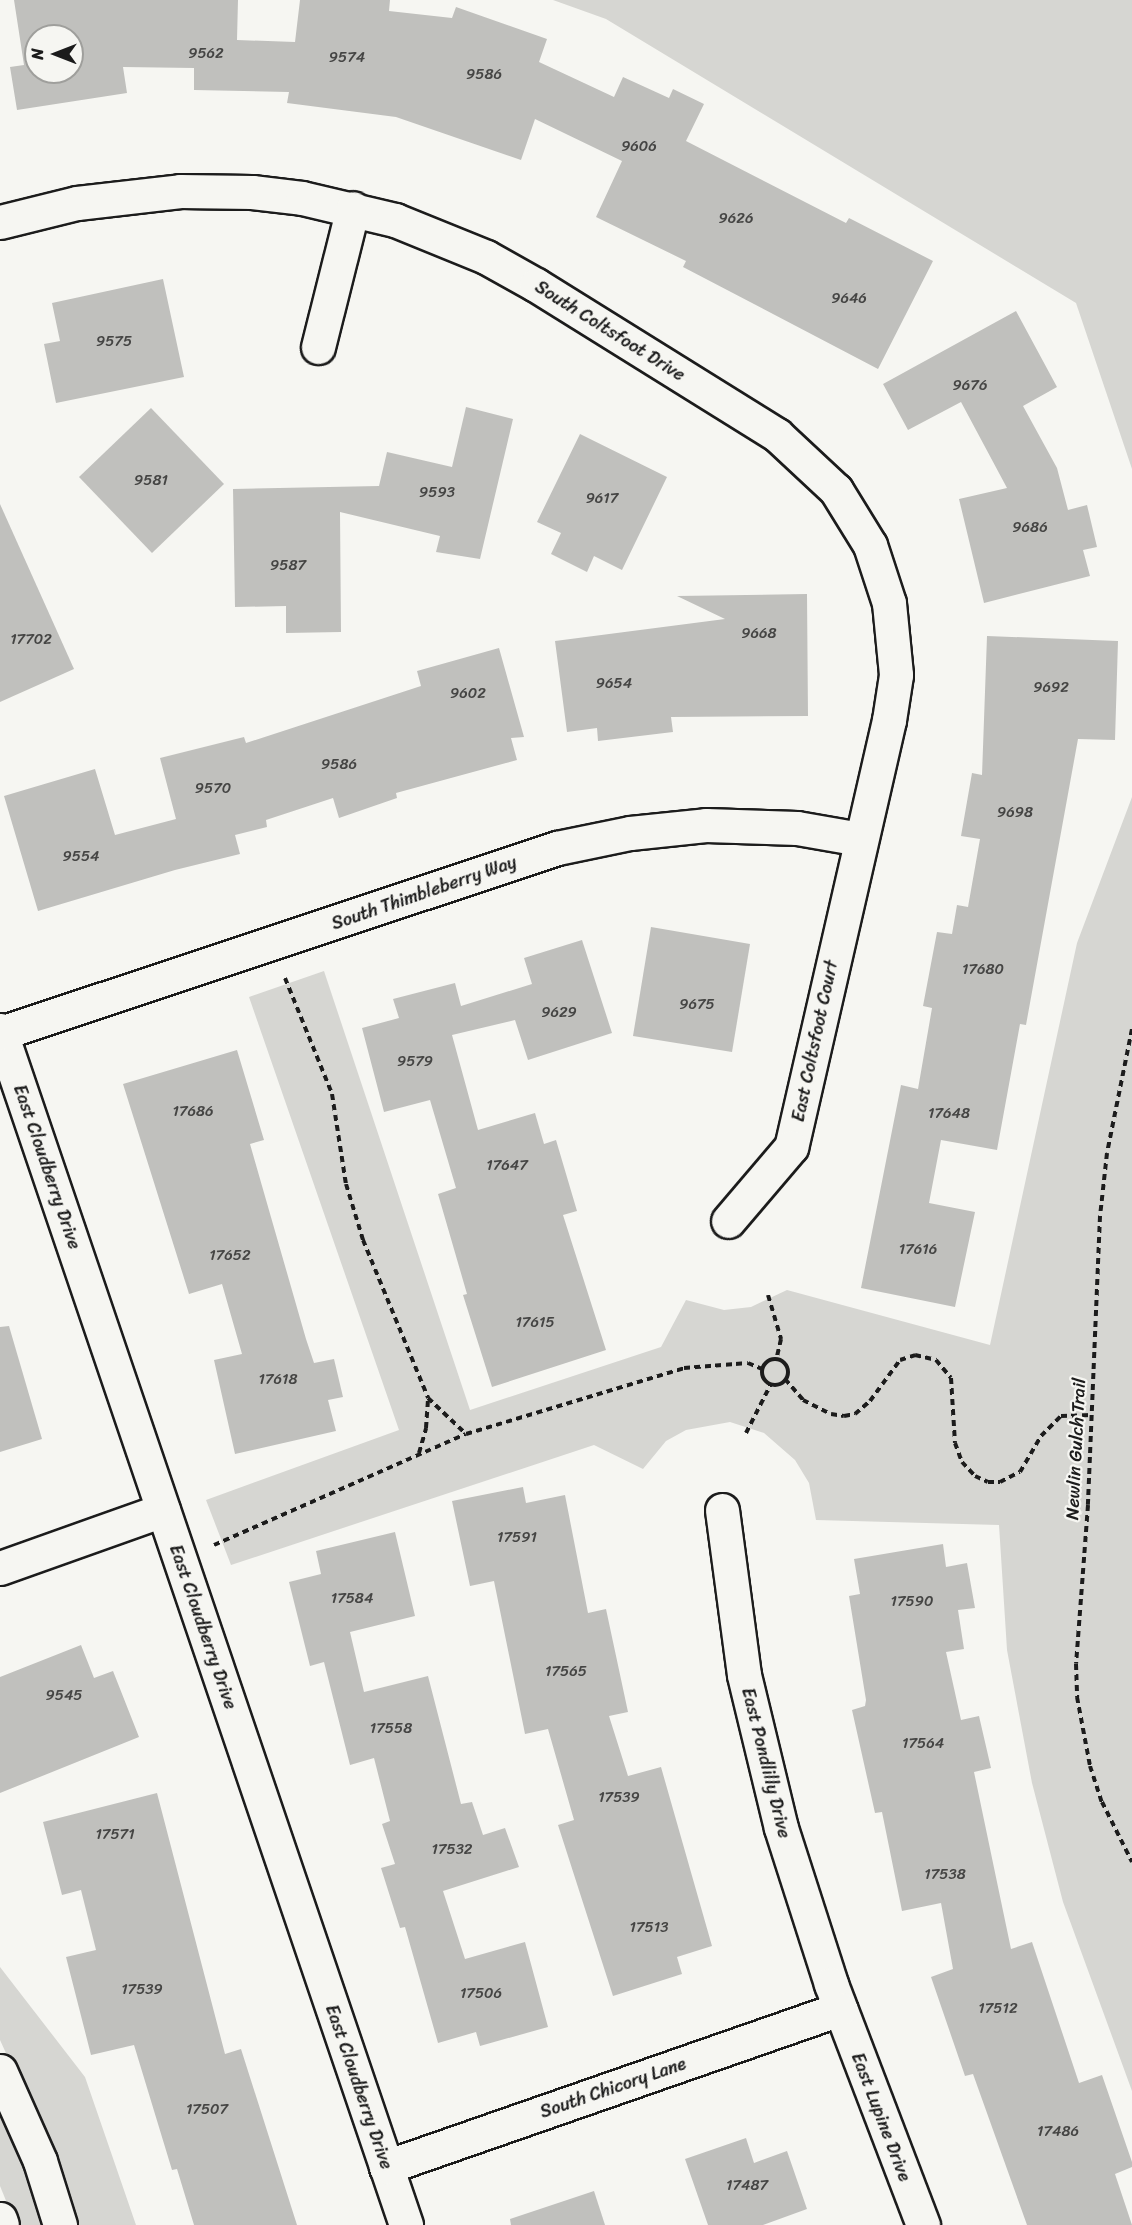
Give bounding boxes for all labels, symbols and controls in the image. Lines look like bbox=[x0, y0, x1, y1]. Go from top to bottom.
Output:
north arrow bbox=[24, 24, 84, 84]
house number: 9562 bbox=[188, 45, 224, 63]
text: N bbox=[23, 48, 52, 60]
house number: 9574 bbox=[329, 49, 365, 67]
house number: 9586 bbox=[466, 66, 502, 84]
house number: 9606 bbox=[621, 138, 657, 156]
house number: 9626 bbox=[719, 210, 753, 228]
street label: South Coltsfoot Drive bbox=[531, 276, 689, 386]
house number: 9646 bbox=[831, 290, 867, 308]
house number: 9575 bbox=[96, 333, 132, 351]
house number: 9676 bbox=[953, 377, 987, 395]
house number: 9581 bbox=[134, 472, 168, 490]
house number: 9593 bbox=[419, 484, 455, 502]
house number: 9617 bbox=[586, 490, 618, 508]
house number: 9686 bbox=[1012, 519, 1048, 537]
house number: 9587 bbox=[270, 557, 306, 575]
house number: 9668 bbox=[741, 625, 777, 643]
house number: 17702 bbox=[10, 631, 52, 649]
house number: 9654 bbox=[596, 675, 632, 693]
house number: 9692 bbox=[1033, 679, 1069, 697]
house number: 9602 bbox=[450, 685, 486, 703]
house number: 9586 bbox=[321, 756, 357, 774]
house number: 9570 bbox=[195, 780, 231, 798]
house number: 9698 bbox=[997, 804, 1033, 822]
house number: 9554 bbox=[63, 848, 99, 866]
street label: South Thimbleberry Way bbox=[329, 851, 519, 935]
street label: East Coltsfoot Court bbox=[787, 958, 843, 1124]
house number: 17680 bbox=[962, 961, 1004, 979]
house number: 9675 bbox=[679, 996, 715, 1014]
house number: 9629 bbox=[541, 1004, 577, 1022]
house number: 9579 bbox=[397, 1053, 433, 1071]
street label: East Cloudberry Drive bbox=[9, 1082, 85, 1252]
house number: 17686 bbox=[172, 1103, 214, 1121]
house number: 17648 bbox=[928, 1105, 970, 1123]
house number: 17647 bbox=[486, 1157, 528, 1175]
house number: 17616 bbox=[899, 1241, 937, 1259]
house number: 17652 bbox=[209, 1247, 251, 1265]
house number: 17615 bbox=[515, 1314, 555, 1332]
house number: 17618 bbox=[259, 1371, 297, 1389]
street label: Newlin Gulch Trail bbox=[1061, 1377, 1091, 1521]
house number: 17591 bbox=[497, 1529, 537, 1547]
street label: East Cloudberry Drive bbox=[165, 1542, 241, 1712]
house number: 17584 bbox=[331, 1590, 373, 1608]
house number: 17590 bbox=[891, 1593, 933, 1611]
house number: 17565 bbox=[545, 1663, 587, 1681]
street label: East Pondlilly Drive bbox=[737, 1686, 795, 1840]
house number: 9545 bbox=[46, 1687, 82, 1705]
house number: 17558 bbox=[370, 1720, 412, 1738]
house number: 17564 bbox=[902, 1735, 944, 1753]
house number: 17539 bbox=[598, 1789, 640, 1807]
house number: 17571 bbox=[95, 1826, 135, 1844]
house number: 17532 bbox=[431, 1841, 473, 1859]
house number: 17538 bbox=[924, 1866, 966, 1884]
house number: 17513 bbox=[630, 1919, 668, 1937]
house number: 17539 bbox=[121, 1981, 163, 1999]
house number: 17506 bbox=[460, 1985, 502, 2003]
house number: 17512 bbox=[978, 2000, 1018, 2018]
street label: East Cloudberry Drive bbox=[321, 2002, 397, 2172]
street label: East Lupine Drive bbox=[847, 2050, 915, 2184]
street label: South Chicory Lane bbox=[537, 2053, 689, 2123]
house number: 17507 bbox=[186, 2101, 228, 2119]
house number: 17486 bbox=[1037, 2123, 1079, 2141]
house number: 17487 bbox=[726, 2177, 768, 2195]

